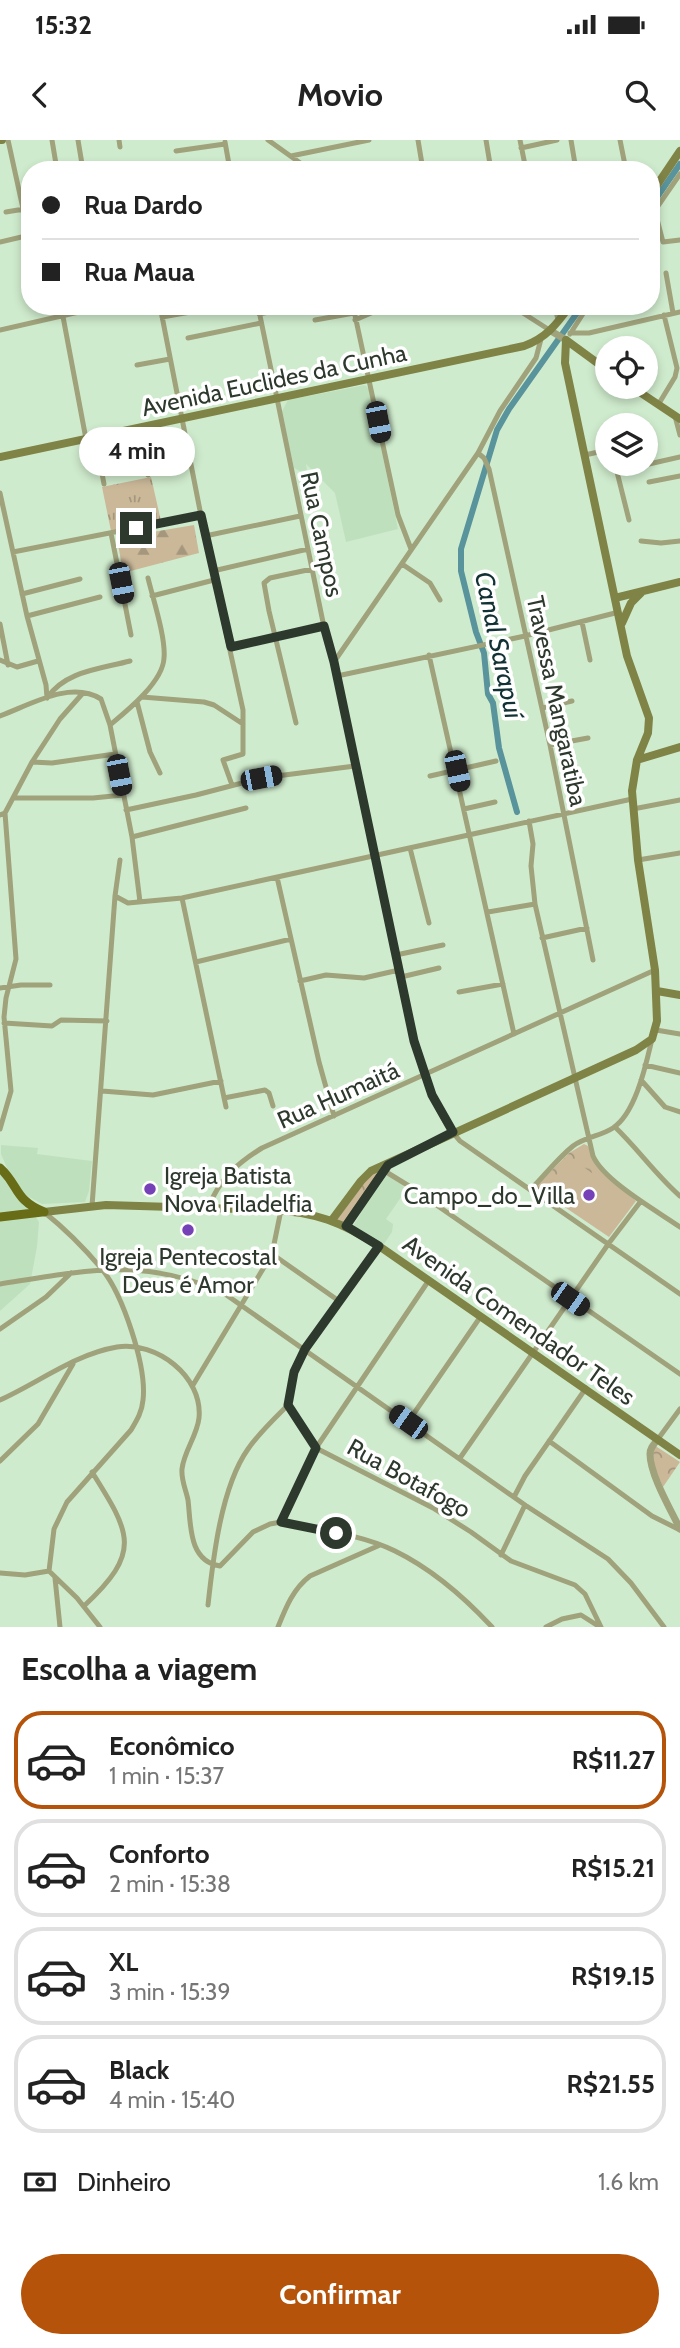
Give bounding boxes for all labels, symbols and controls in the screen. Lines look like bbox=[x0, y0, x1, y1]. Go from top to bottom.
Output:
text: 15:32 bbox=[35, 9, 92, 41]
text: Movio bbox=[297, 75, 383, 114]
icon: back bbox=[21, 76, 59, 114]
icon: search bbox=[621, 76, 659, 114]
text: Rua Dardo bbox=[84, 189, 203, 221]
text: Rua Maua bbox=[84, 256, 195, 288]
map controls bbox=[595, 336, 658, 476]
button: locate bbox=[595, 336, 658, 399]
street label: Avenida Euclides da Cunha bbox=[139, 338, 409, 422]
car bbox=[364, 399, 393, 445]
button: layers bbox=[595, 413, 658, 476]
callout: 4 min bbox=[78, 426, 194, 476]
text: 4 min bbox=[108, 437, 166, 465]
street label: Rua Campos bbox=[295, 469, 349, 599]
route end bbox=[120, 512, 152, 544]
car bbox=[107, 560, 136, 606]
water label: Canal Sarapuí bbox=[468, 569, 531, 724]
street label: Travessa Mangaratiba bbox=[521, 593, 594, 809]
car bbox=[443, 748, 472, 794]
car bbox=[105, 752, 134, 798]
car bbox=[239, 764, 284, 792]
street label: Rua Humaitá bbox=[273, 1055, 404, 1135]
place label: Igreja Batista Nova Filadelfia bbox=[164, 1161, 313, 1218]
marker: Igreja Batista Nova Filadelfia bbox=[142, 1181, 158, 1197]
place label: Campo_do_Villa bbox=[404, 1181, 575, 1210]
marker: Campo_do_Villa bbox=[581, 1187, 597, 1203]
marker: Igreja Pentecostal Deus é Amor bbox=[180, 1222, 196, 1238]
street label: Avenida Comendador Teles bbox=[398, 1229, 641, 1411]
place label: Igreja Pentecostal Deus é Amor bbox=[99, 1242, 277, 1299]
car bbox=[547, 1278, 594, 1320]
car bbox=[385, 1401, 432, 1443]
street label: Rua Botafogo bbox=[342, 1432, 476, 1524]
route start bbox=[320, 1517, 352, 1549]
text: Escolha a viagem bbox=[21, 1649, 257, 1688]
icon: car bbox=[25, 1729, 88, 1792]
text: Econômico bbox=[109, 1730, 235, 1762]
text: R$11.27 bbox=[572, 1744, 655, 1776]
text: 1 min · 15:37 bbox=[109, 1762, 224, 1790]
icon: car bbox=[25, 1837, 88, 1900]
text: Conforto bbox=[109, 1838, 210, 1870]
text: R$15.21 bbox=[571, 1852, 655, 1884]
text: 2 min · 15:38 bbox=[109, 1870, 231, 1898]
icon: car bbox=[25, 1945, 88, 2008]
text: XL bbox=[109, 1946, 138, 1978]
text: R$19.15 bbox=[571, 1960, 655, 1992]
text: 3 min · 15:39 bbox=[109, 1978, 231, 2006]
icon: car bbox=[25, 2053, 88, 2116]
text: Black bbox=[109, 2054, 169, 2086]
text: R$21.55 bbox=[567, 2068, 655, 2100]
text: 4 min · 15:40 bbox=[109, 2086, 235, 2114]
icon: cash bbox=[21, 2163, 59, 2201]
text: Dinheiro bbox=[77, 2166, 171, 2198]
text: 1.6 km bbox=[598, 2168, 659, 2196]
button: Confirmar bbox=[21, 2254, 659, 2334]

